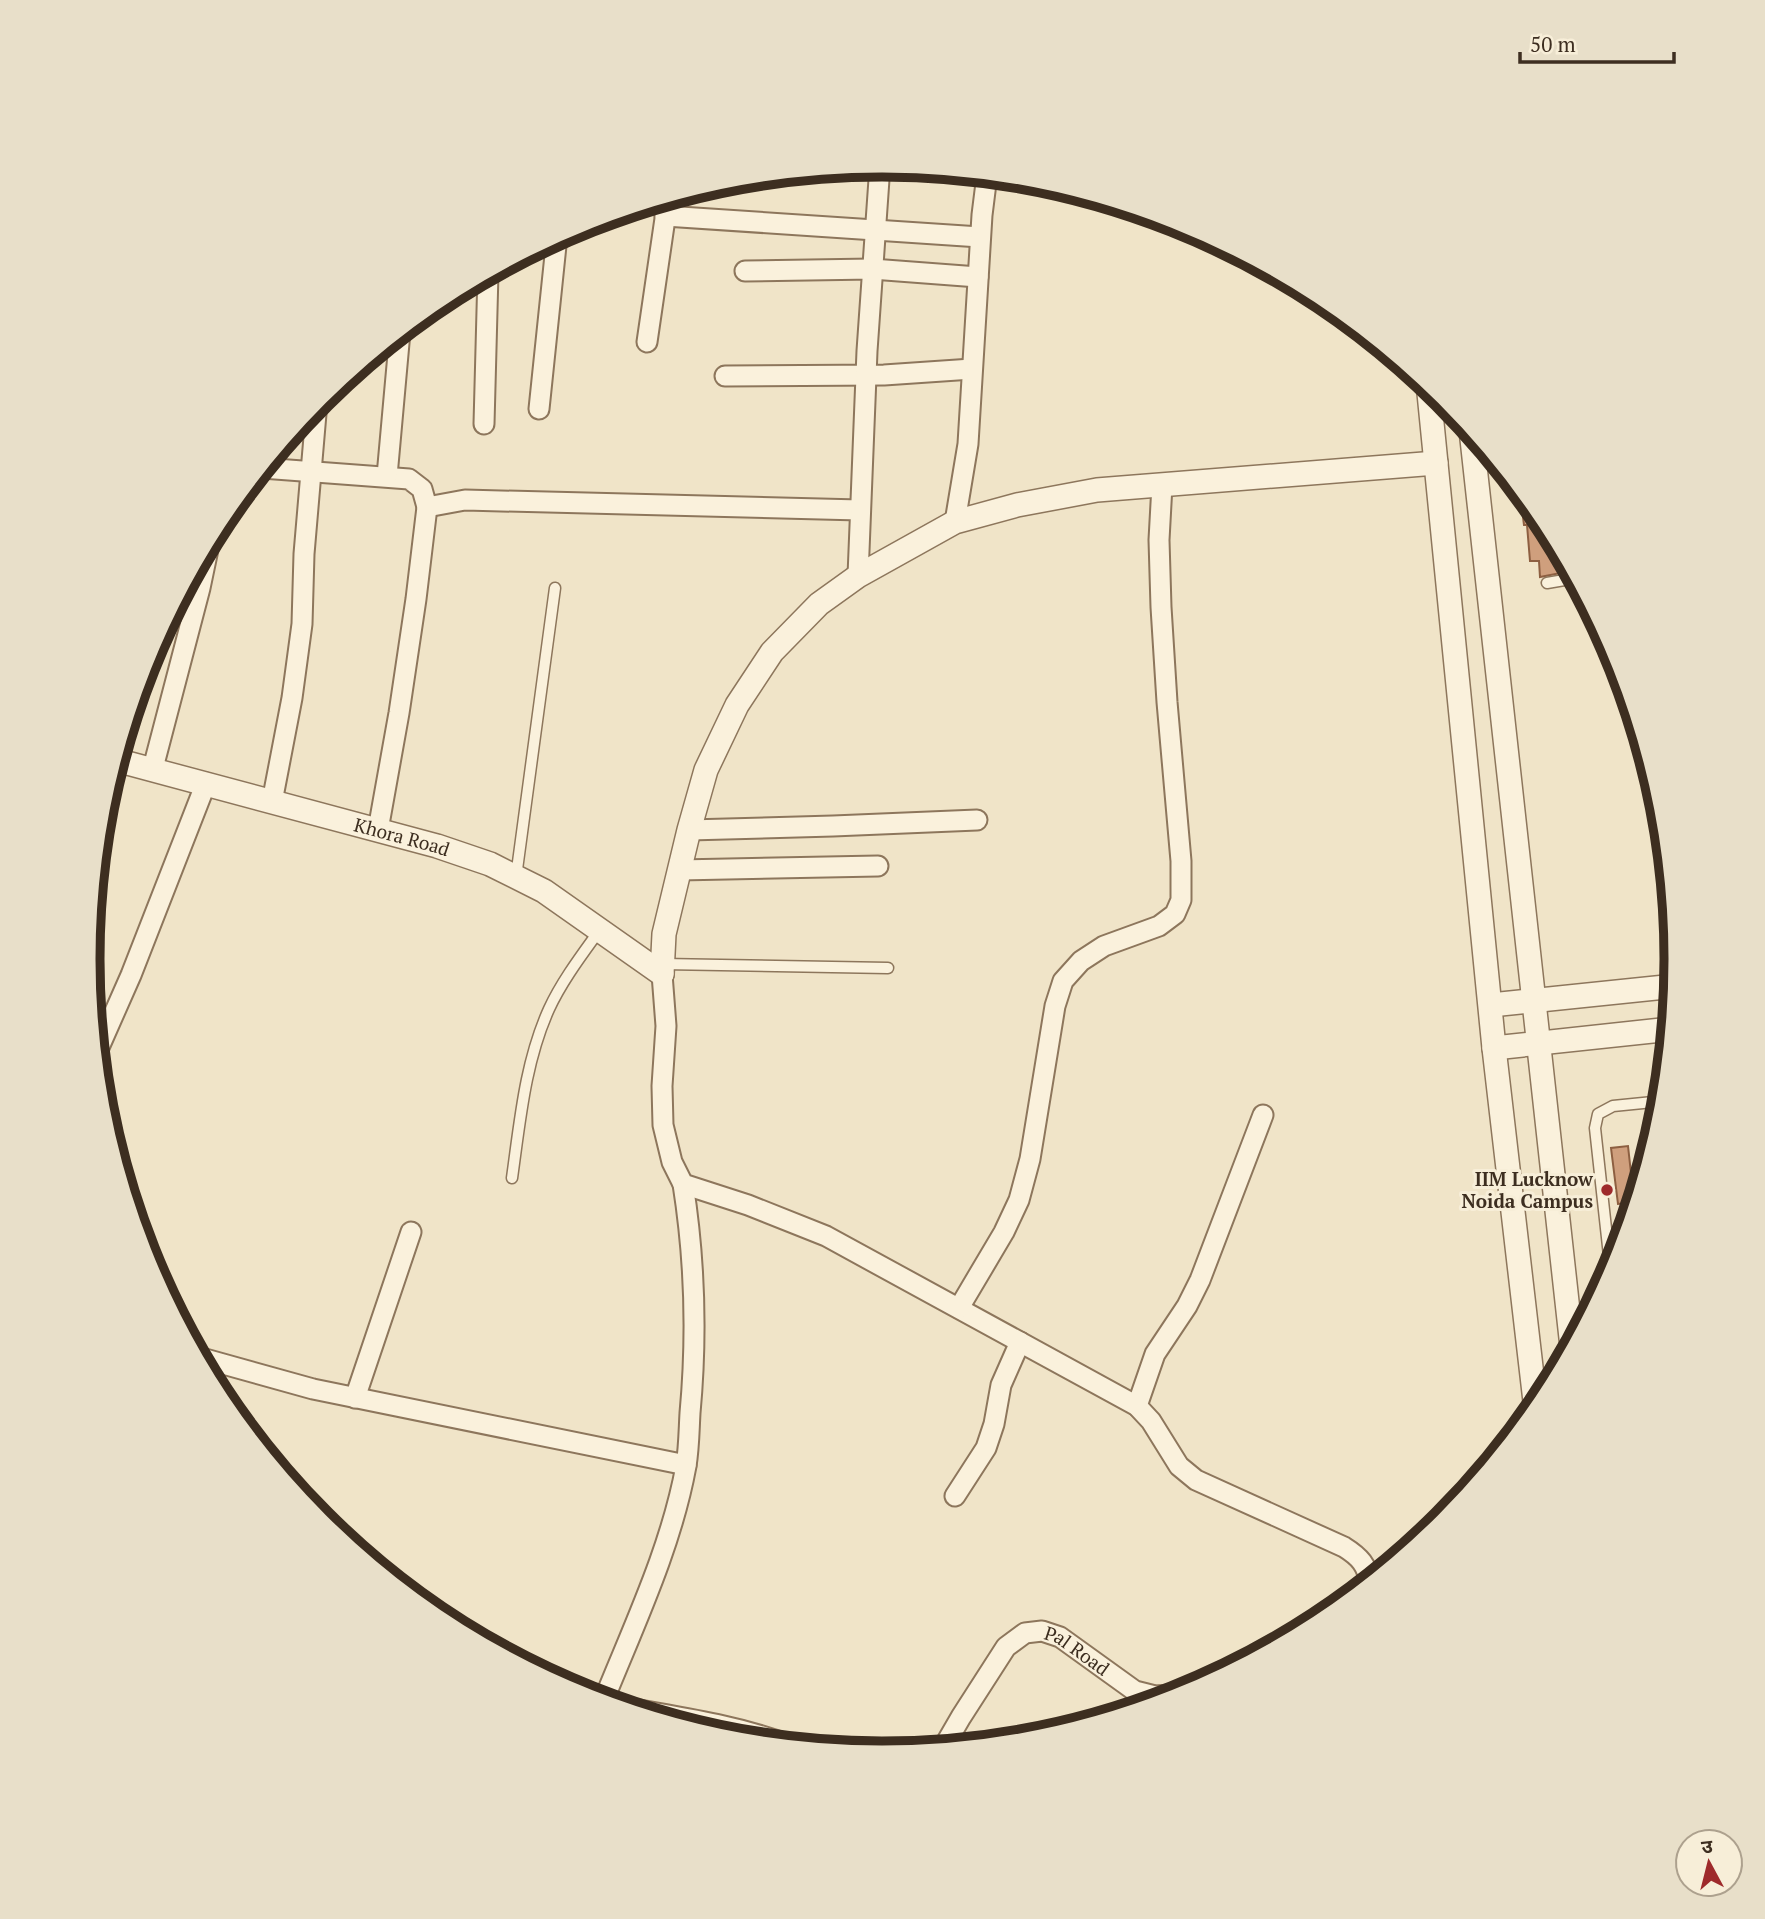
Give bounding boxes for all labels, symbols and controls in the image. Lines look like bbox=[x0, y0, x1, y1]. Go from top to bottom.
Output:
scale bar bbox=[1520, 21, 1674, 65]
text: 50 m bbox=[1530, 30, 1576, 58]
street label: Khora Road bbox=[352, 811, 454, 862]
place label: IIM Lucknow Noida Campus bbox=[1461, 1166, 1594, 1213]
marker: IIM Lucknow Noida Campus bbox=[1599, 1182, 1615, 1198]
street label: Pal Road bbox=[1041, 1620, 1115, 1681]
north arrow bbox=[1674, 1828, 1744, 1898]
text: उ bbox=[1700, 1832, 1715, 1859]

